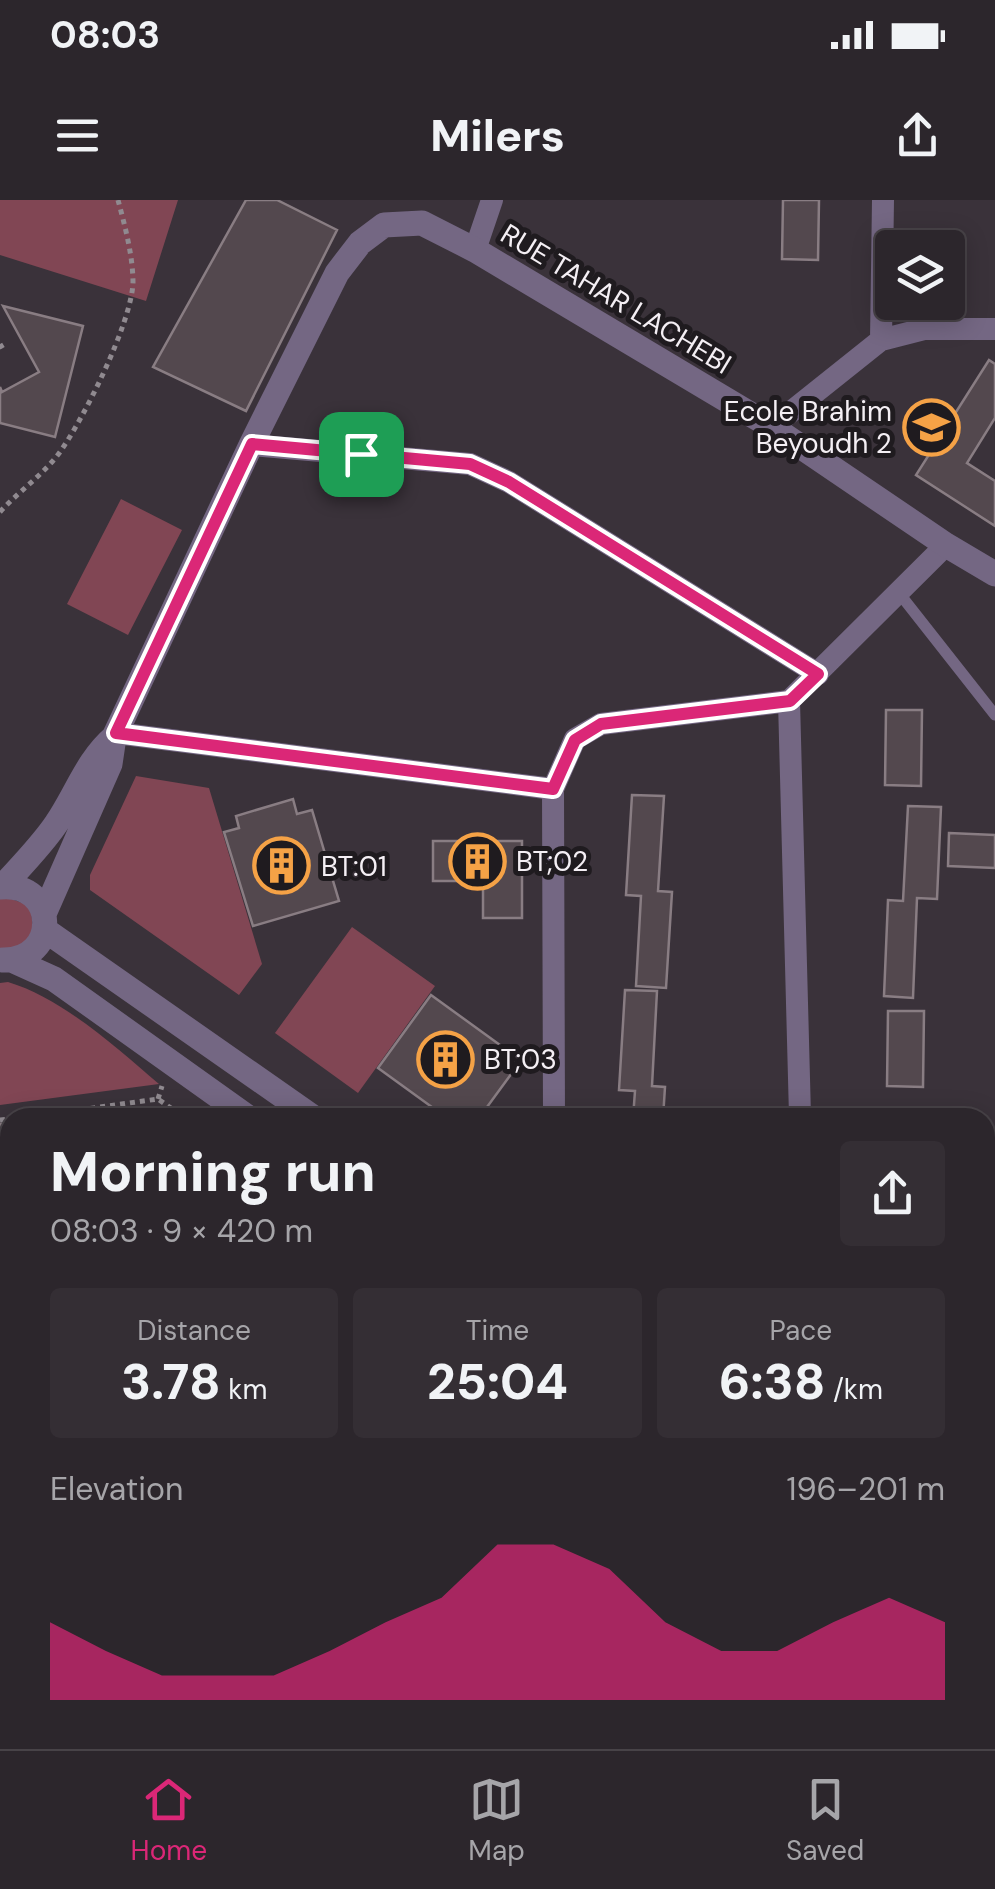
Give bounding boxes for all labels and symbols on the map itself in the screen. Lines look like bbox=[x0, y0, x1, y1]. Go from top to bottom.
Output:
street label: RUE TAHAR LACHEBI bbox=[494, 215, 738, 383]
place label: Ecole Brahim Beyoudh 2 bbox=[724, 393, 892, 462]
school or university icon: Ecole Brahim Beyoudh 2 bbox=[901, 397, 961, 457]
pin bbox=[319, 412, 404, 497]
building icon: BT;02 bbox=[447, 831, 507, 891]
building icon: BT:01 bbox=[252, 836, 312, 896]
place label: BT;02 bbox=[516, 843, 588, 880]
place label: BT:01 bbox=[321, 848, 387, 885]
building icon: BT;03 bbox=[415, 1029, 475, 1089]
place label: BT;03 bbox=[484, 1041, 557, 1078]

